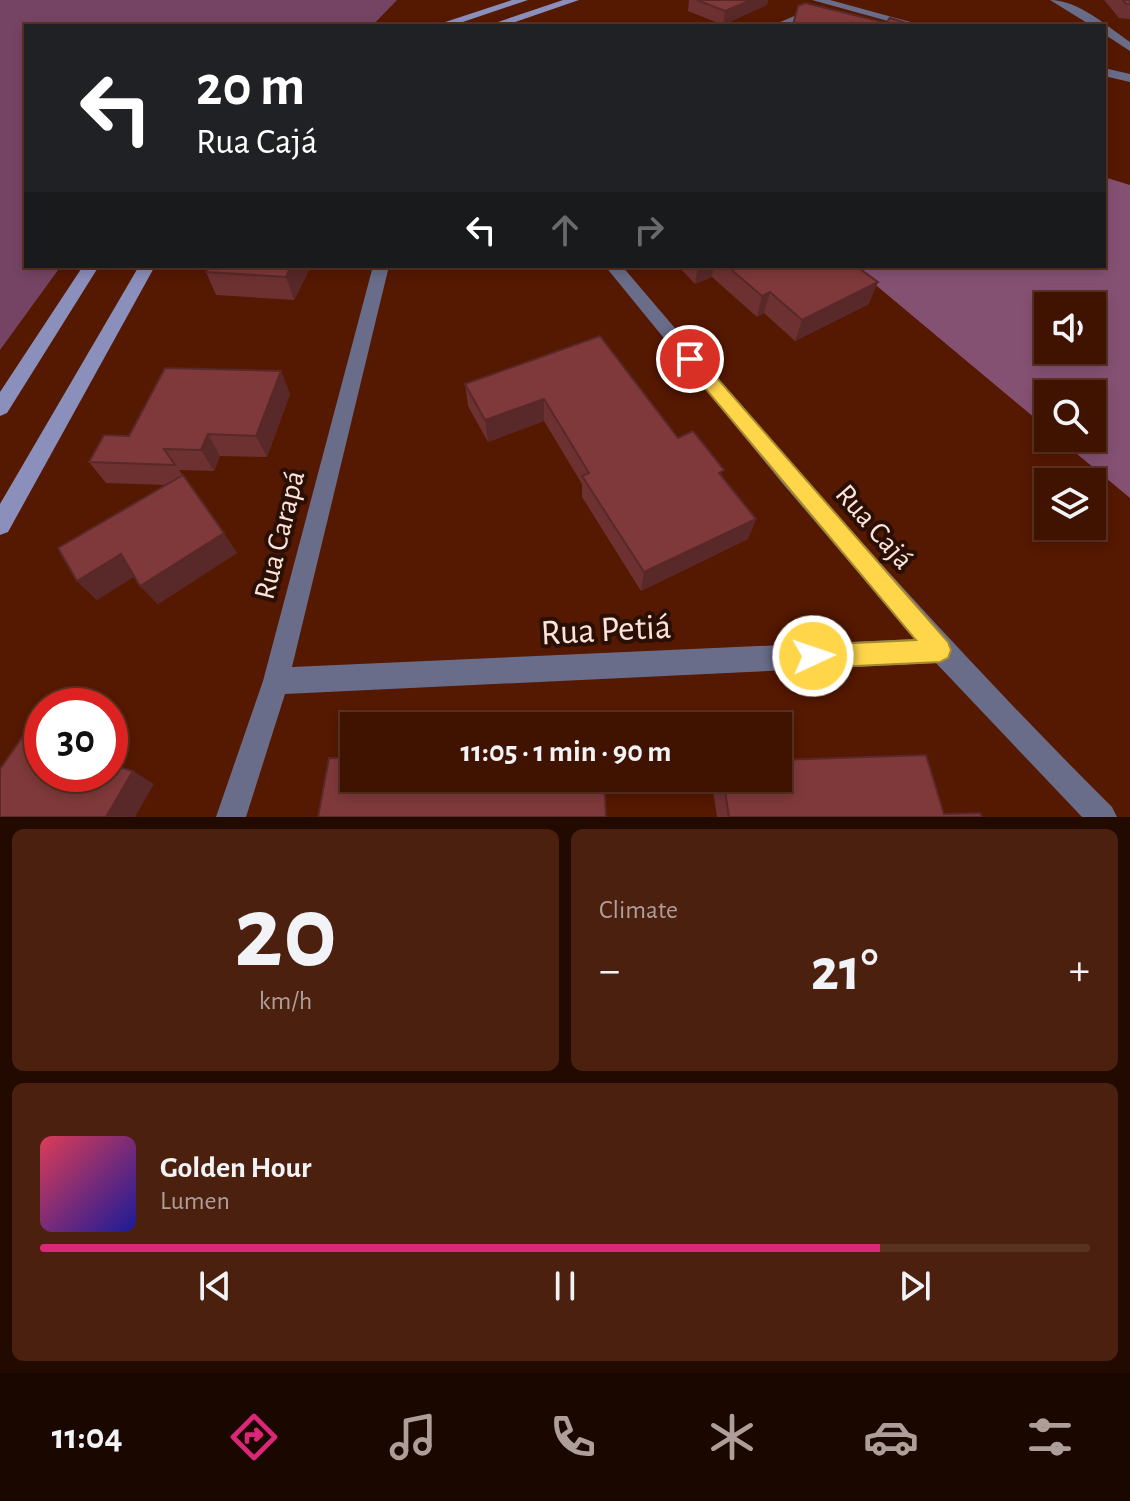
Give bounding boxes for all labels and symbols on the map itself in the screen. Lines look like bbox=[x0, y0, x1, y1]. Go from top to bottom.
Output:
pin bbox=[656, 325, 724, 393]
street label: Rua Carapá bbox=[250, 467, 310, 603]
street label: Rua Cajá bbox=[829, 479, 919, 575]
street label: Rua Petiá bbox=[540, 609, 672, 651]
position arrow bbox=[771, 614, 855, 698]
speed limit sign: 30 bbox=[24, 688, 128, 792]

